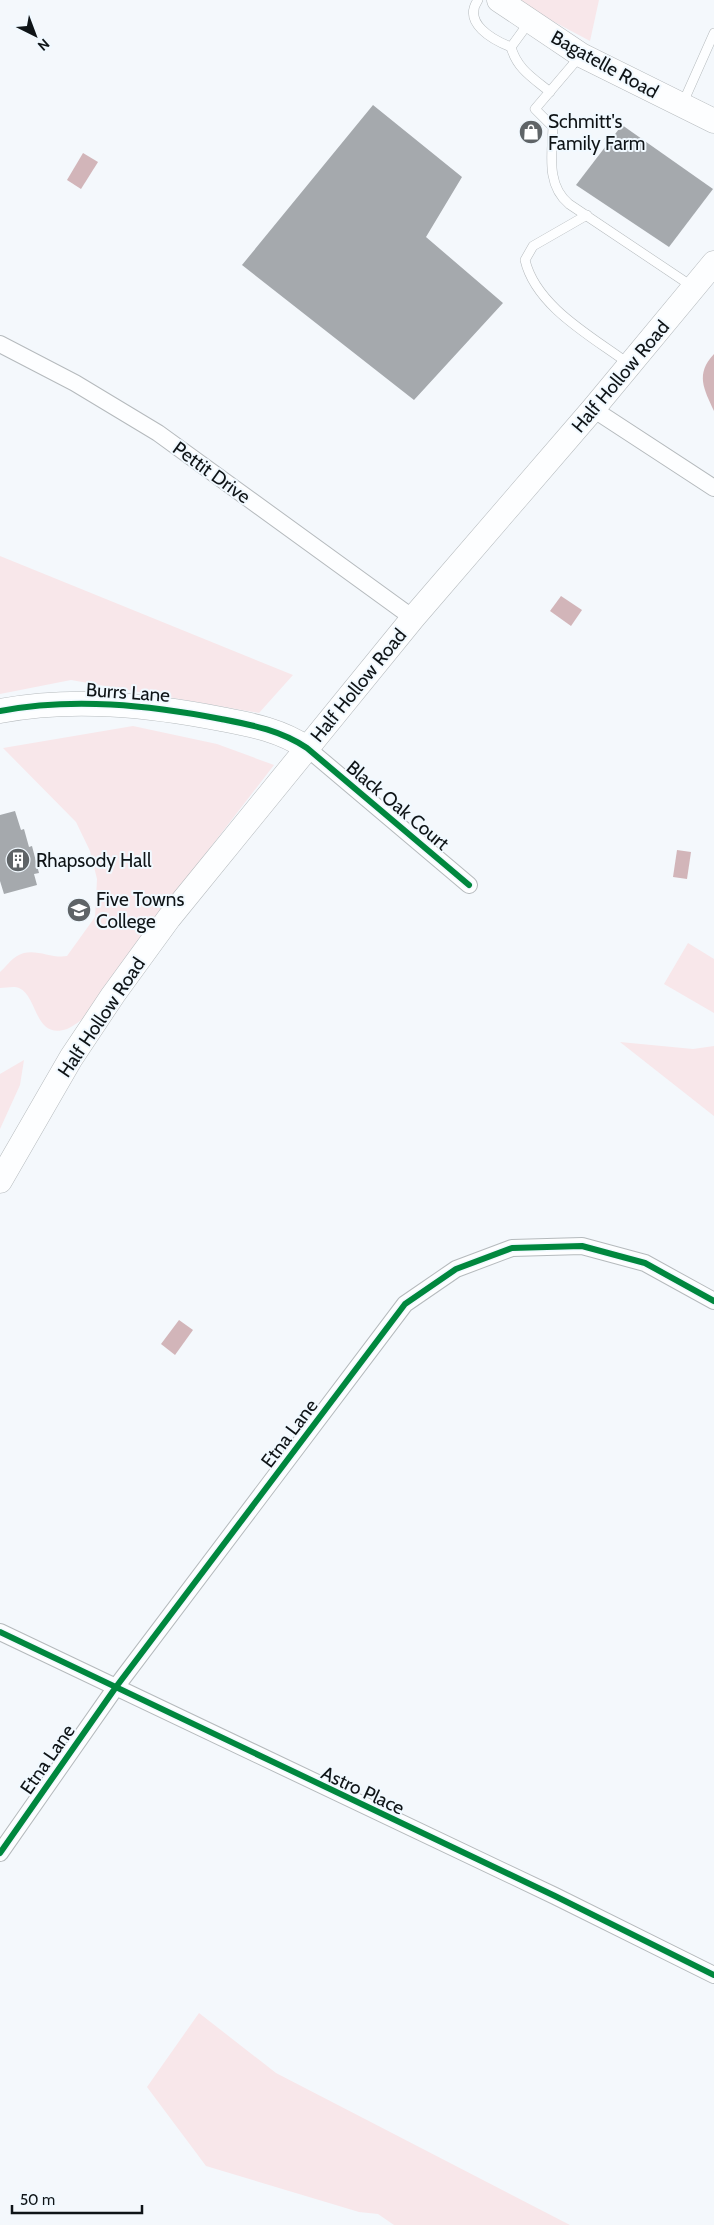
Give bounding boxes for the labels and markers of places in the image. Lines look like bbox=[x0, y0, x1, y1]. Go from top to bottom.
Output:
place label: Schmitt's Family Farm bbox=[548, 110, 646, 155]
shop icon: Schmitt's Family Farm bbox=[518, 119, 544, 145]
building icon: Rhapsody Hall bbox=[5, 847, 31, 873]
place label: Rhapsody Hall bbox=[36, 849, 152, 872]
place label: Five Towns College bbox=[96, 888, 184, 933]
school or university icon: Five Towns College bbox=[66, 897, 92, 923]

